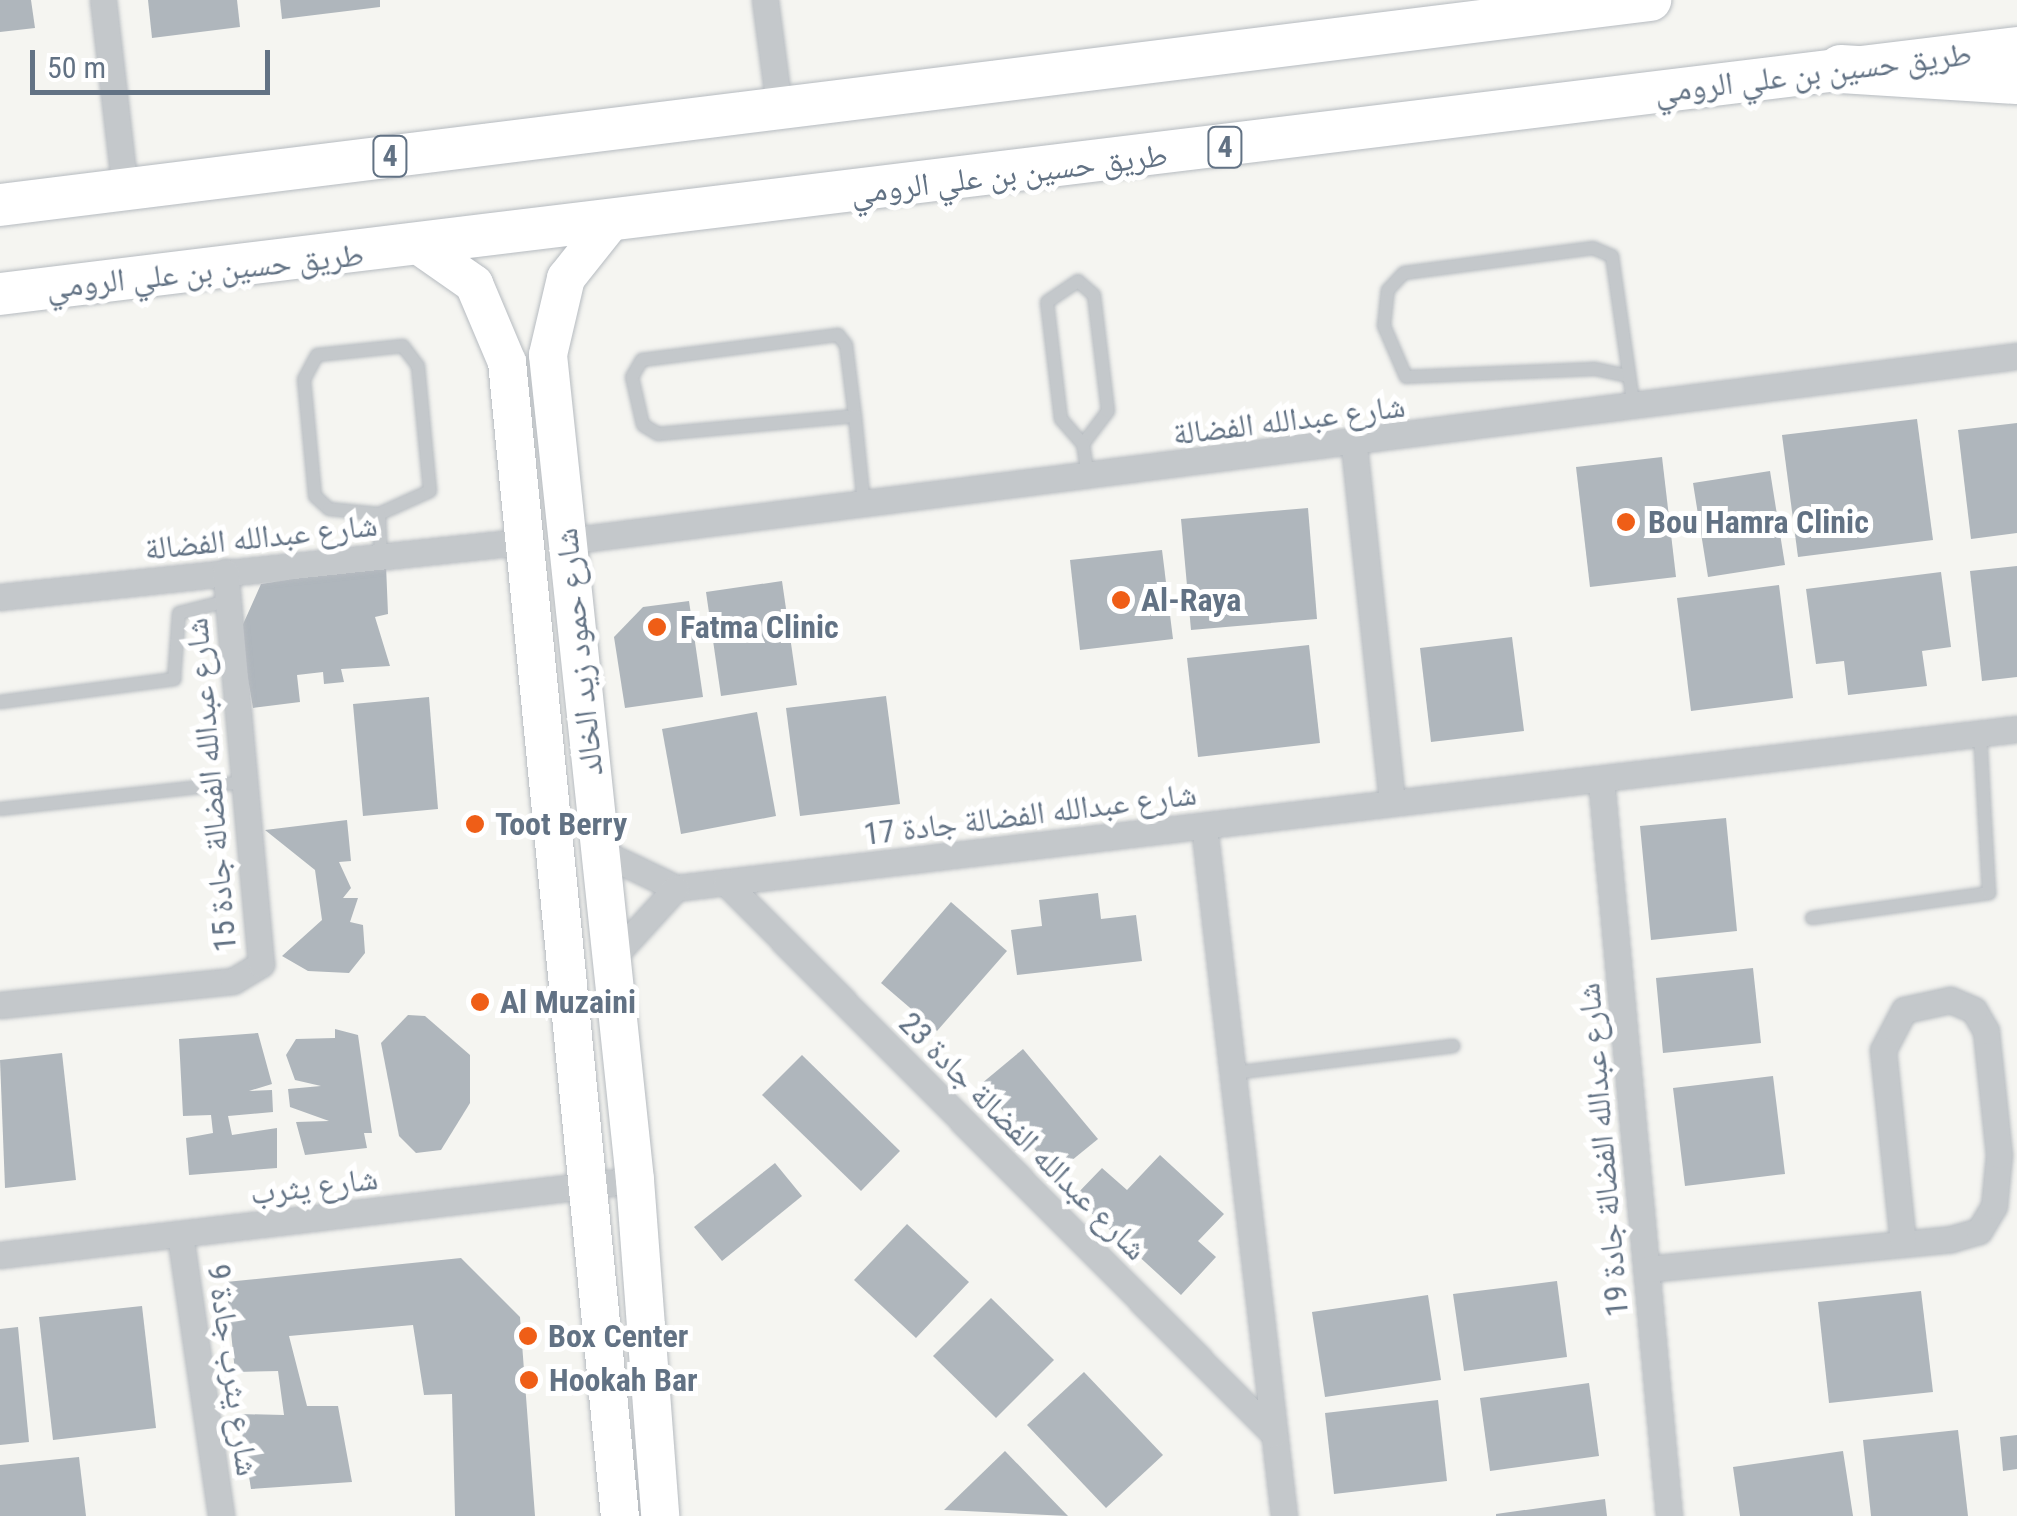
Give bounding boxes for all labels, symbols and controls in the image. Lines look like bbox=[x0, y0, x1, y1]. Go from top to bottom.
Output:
scale bar bbox=[35, 30, 275, 92]
street label: طريق حسين بن علي الرومي bbox=[1652, 34, 1974, 112]
text: 50 m bbox=[47, 50, 106, 85]
road number: 4 bbox=[1205, 122, 1245, 172]
road number: 4 bbox=[370, 131, 410, 181]
street label: طريق حسين بن علي الرومي bbox=[848, 135, 1170, 213]
street label: طريق حسين بن علي الرومي bbox=[44, 235, 366, 307]
street label: شارع عبدالله الفضالة bbox=[1171, 387, 1407, 453]
place label: Bou Hamra Clinic bbox=[1648, 503, 1869, 541]
street label: شارع عبدالله الفضالة bbox=[143, 506, 379, 568]
marker: Bou Hamra Clinic bbox=[1613, 509, 1639, 535]
street label: شارع حمود زيد الخالد bbox=[547, 526, 611, 778]
place label: Al-Raya bbox=[1141, 581, 1241, 619]
marker: Al-Raya bbox=[1110, 589, 1132, 611]
place label: Fatma Clinic bbox=[680, 608, 839, 646]
marker: Fatma Clinic bbox=[644, 614, 670, 640]
street label: شارع عبدالله الفضالة جادة 15 bbox=[177, 616, 245, 954]
street label: شارع عبدالله الفضالة جادة 17 bbox=[861, 775, 1199, 853]
place label: Toot Berry bbox=[495, 805, 627, 843]
marker: Toot Berry bbox=[464, 813, 486, 835]
street label: شارع عبدالله الفضالة جادة 19 bbox=[1569, 981, 1637, 1319]
place label: Al Muzaini bbox=[500, 983, 636, 1021]
marker: Al Muzaini bbox=[469, 991, 491, 1013]
street label: شارع عبدالله الفضالة جادة 23 bbox=[891, 1004, 1155, 1268]
street label: شارع يثرب bbox=[248, 1159, 380, 1213]
street label: شارع يثرب جادة 9 bbox=[199, 1262, 267, 1478]
place label: Box Center bbox=[548, 1317, 688, 1355]
marker: Box Center bbox=[517, 1325, 539, 1347]
place label: Hookah Bar bbox=[549, 1361, 698, 1399]
marker: Hookah Bar bbox=[518, 1369, 540, 1391]

